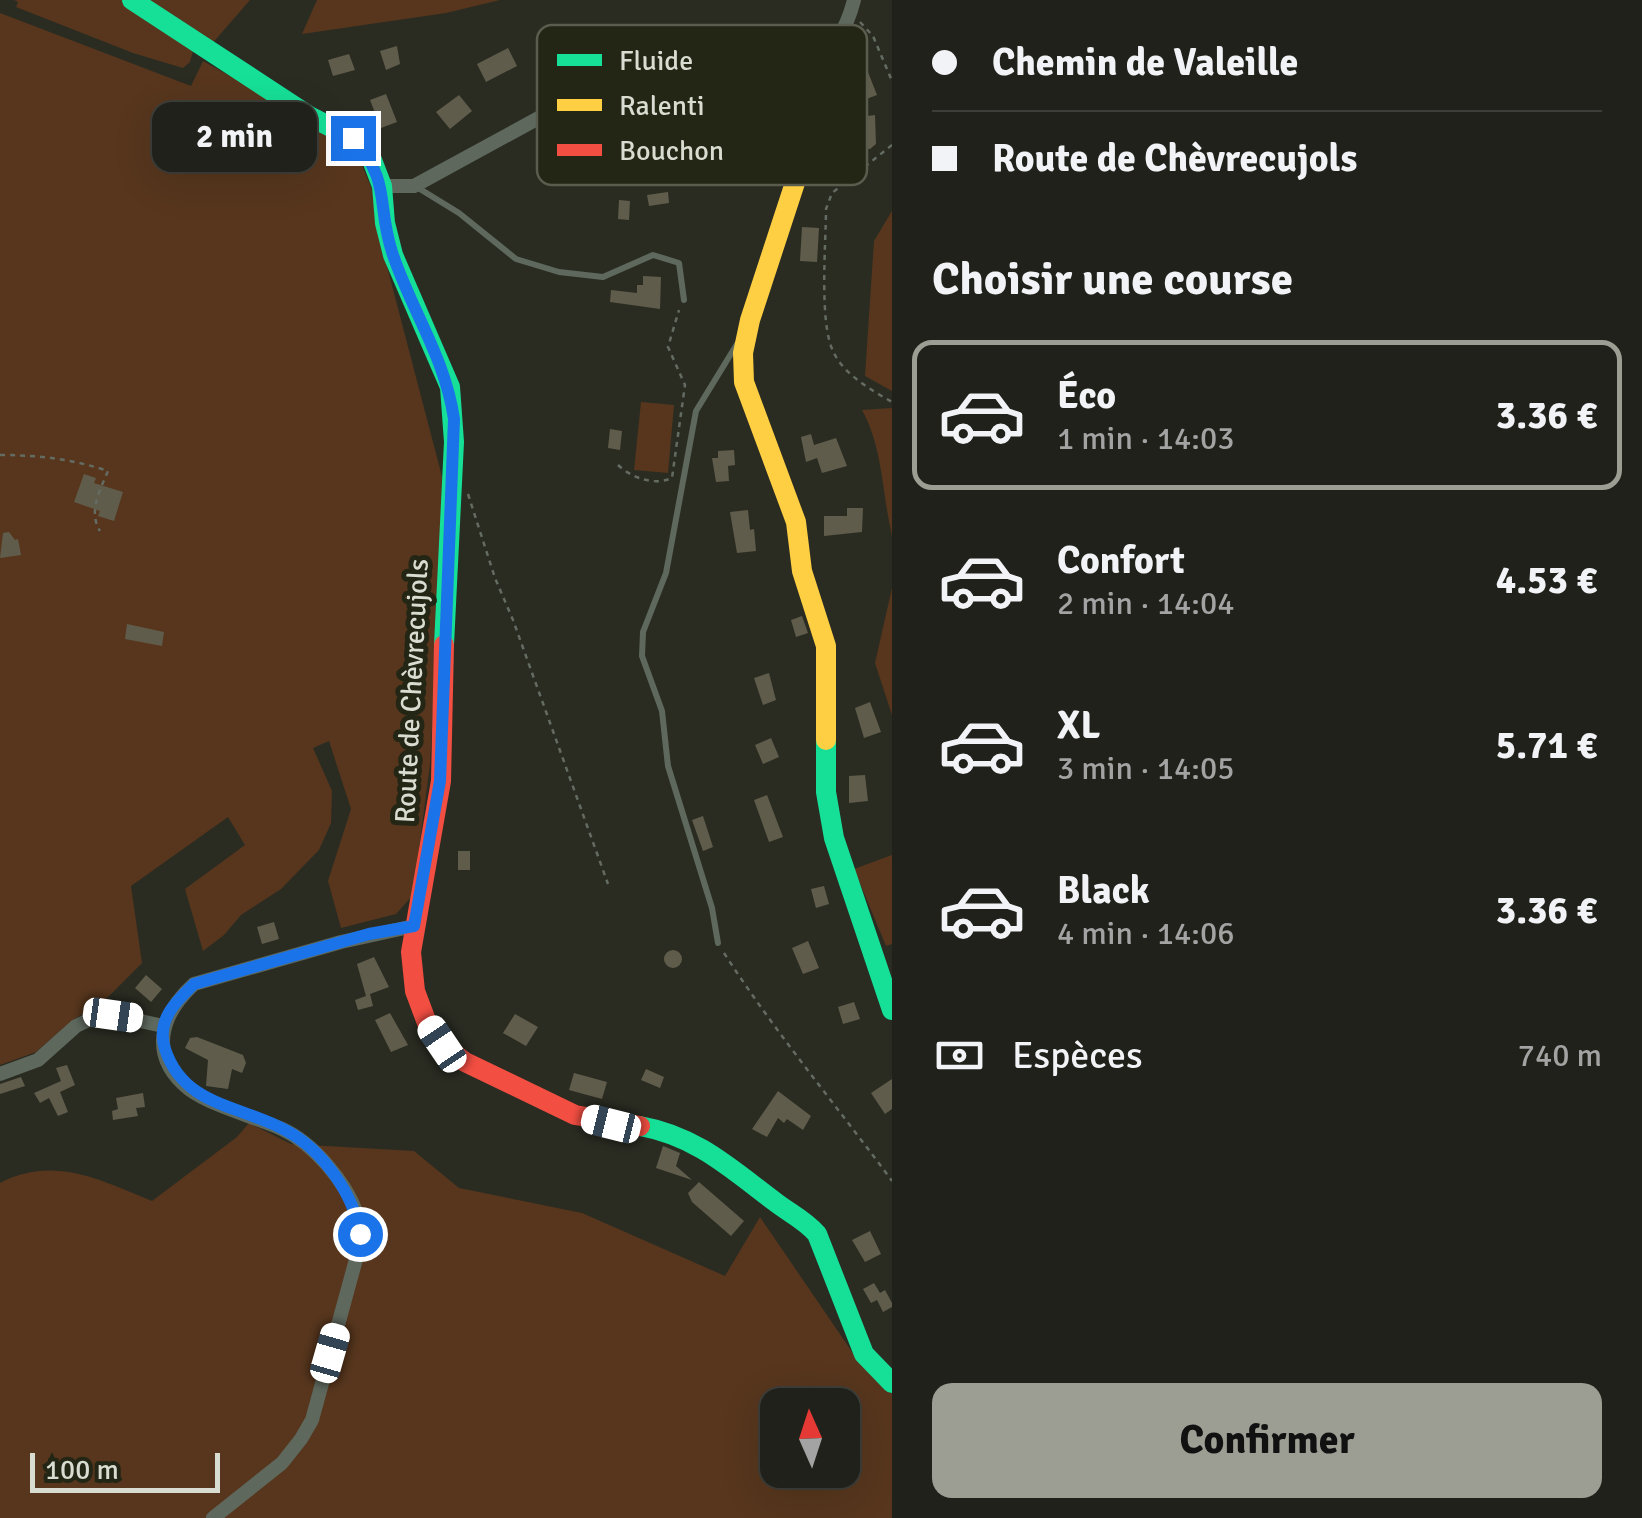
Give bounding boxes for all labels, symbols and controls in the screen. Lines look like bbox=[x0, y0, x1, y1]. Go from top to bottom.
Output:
legend bbox=[537, 25, 867, 185]
text: Chemin de Valeille bbox=[992, 39, 1298, 86]
text: Fluide bbox=[619, 44, 693, 78]
text: Ralenti bbox=[619, 89, 705, 123]
callout: 2 min bbox=[153, 103, 318, 173]
route end bbox=[331, 116, 376, 161]
text: 2 min bbox=[196, 117, 273, 156]
text: Bouchon bbox=[619, 134, 724, 168]
text: Route de Chèvrecujols bbox=[992, 135, 1357, 182]
text: Choisir une course bbox=[932, 252, 1293, 307]
icon: car bbox=[937, 370, 1027, 460]
text: Éco bbox=[1057, 372, 1116, 419]
text: 3.36 € bbox=[1496, 392, 1597, 439]
text: 1 min · 14:03 bbox=[1057, 419, 1235, 458]
icon: car bbox=[937, 535, 1027, 625]
text: Confort bbox=[1057, 537, 1185, 584]
text: 4.53 € bbox=[1496, 557, 1597, 604]
street label: Route de Chèvrecujols bbox=[388, 558, 436, 824]
text: 2 min · 14:04 bbox=[1057, 584, 1235, 623]
icon: car bbox=[937, 700, 1027, 790]
text: XL bbox=[1057, 702, 1100, 749]
text: 5.71 € bbox=[1496, 722, 1597, 769]
text: 3 min · 14:05 bbox=[1057, 749, 1235, 788]
icon: car bbox=[937, 865, 1027, 955]
text: Black bbox=[1057, 867, 1150, 914]
text: 3.36 € bbox=[1496, 887, 1597, 934]
text: 4 min · 14:06 bbox=[1057, 914, 1235, 953]
car bbox=[81, 996, 145, 1034]
car bbox=[413, 1011, 471, 1077]
icon: cash bbox=[932, 1028, 987, 1083]
text: Espèces bbox=[1012, 1032, 1143, 1079]
text: 740 m bbox=[1518, 1036, 1602, 1075]
car bbox=[578, 1102, 644, 1146]
route start bbox=[338, 1212, 383, 1257]
car bbox=[307, 1320, 353, 1386]
button: Confirmer bbox=[932, 1383, 1602, 1498]
north arrow bbox=[760, 1388, 860, 1488]
map controls bbox=[760, 1388, 860, 1488]
scale bar bbox=[30, 1448, 220, 1492]
text: 100 m bbox=[45, 1453, 119, 1487]

